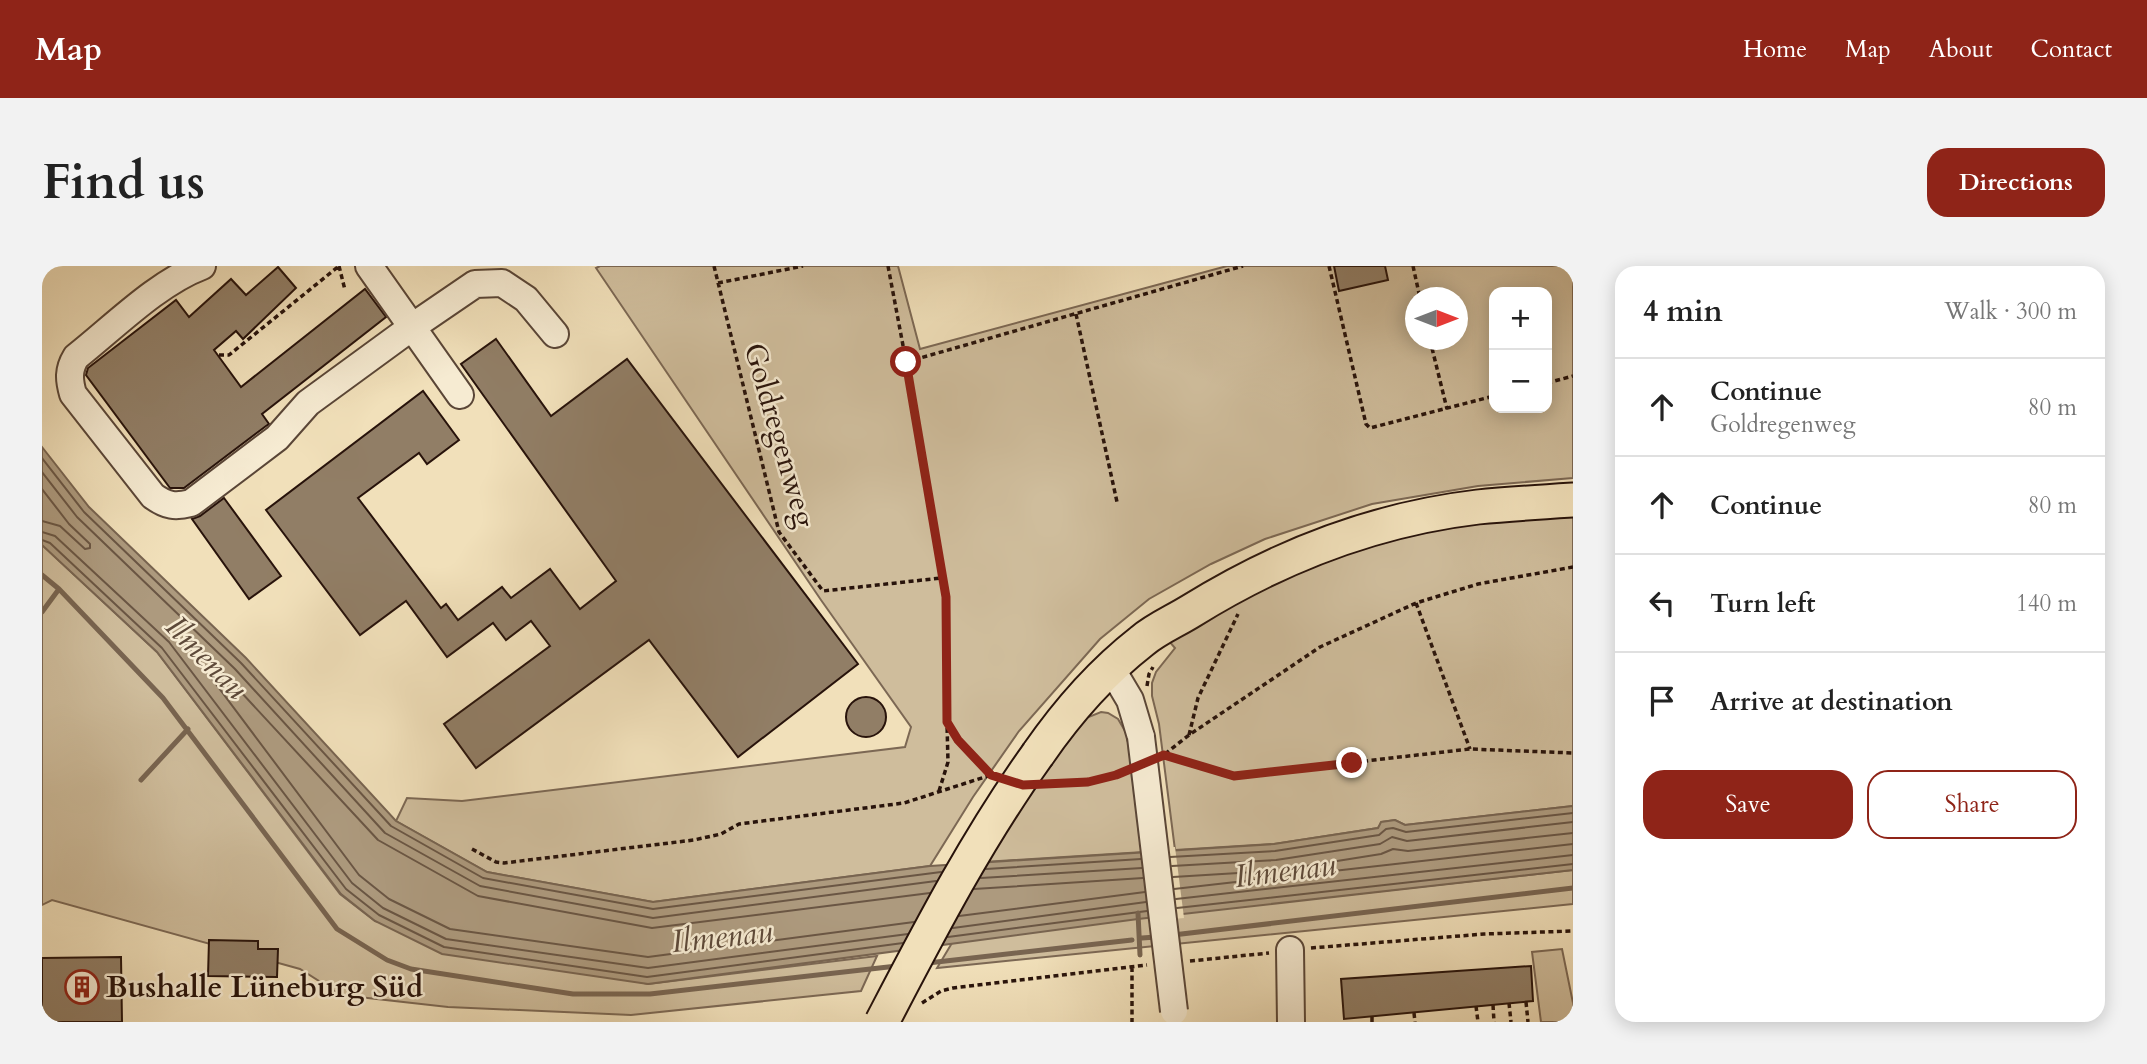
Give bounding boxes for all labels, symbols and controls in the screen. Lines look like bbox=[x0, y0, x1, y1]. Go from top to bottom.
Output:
text: Map bbox=[35, 27, 102, 72]
text: Home bbox=[1743, 33, 1807, 66]
text: Map bbox=[1845, 33, 1891, 66]
text: About bbox=[1929, 33, 1993, 66]
text: Contact bbox=[2031, 33, 2112, 66]
button: Directions bbox=[1927, 148, 2105, 217]
text: Find us bbox=[42, 149, 205, 216]
north arrow bbox=[1405, 287, 1468, 350]
map controls bbox=[1489, 287, 1552, 413]
button: + bbox=[1489, 287, 1552, 350]
text: 4 min bbox=[1643, 291, 1723, 332]
text: Walk · 300 m bbox=[1944, 296, 2077, 327]
street label: Goldregenweg bbox=[734, 338, 825, 532]
route start bbox=[890, 346, 921, 377]
button: − bbox=[1489, 350, 1552, 413]
text: Continue bbox=[1710, 374, 1822, 409]
icon: ahead bbox=[1643, 388, 1681, 426]
text: 80 m bbox=[2028, 392, 2077, 423]
text: Goldregenweg bbox=[1710, 409, 1856, 440]
icon: ahead bbox=[1643, 486, 1681, 524]
text: Continue bbox=[1710, 488, 1822, 523]
text: 80 m bbox=[2028, 490, 2077, 521]
icon: left bbox=[1643, 584, 1681, 622]
text: Turn left bbox=[1710, 586, 1815, 621]
text: 140 m bbox=[2016, 588, 2077, 619]
water label: Ilmenau bbox=[155, 606, 258, 710]
icon: arrive bbox=[1643, 682, 1681, 720]
text: Arrive at destination bbox=[1710, 684, 1953, 719]
route end bbox=[1336, 747, 1367, 778]
button: Save bbox=[1643, 770, 1853, 839]
button: Share bbox=[1867, 770, 2077, 839]
water label: Ilmenau bbox=[1232, 843, 1338, 899]
water label: Ilmenau bbox=[669, 910, 775, 964]
place label: Bushalle Lüneburg Süd bbox=[106, 967, 423, 1008]
building icon: Bushalle Lüneburg Süd bbox=[63, 968, 101, 1006]

